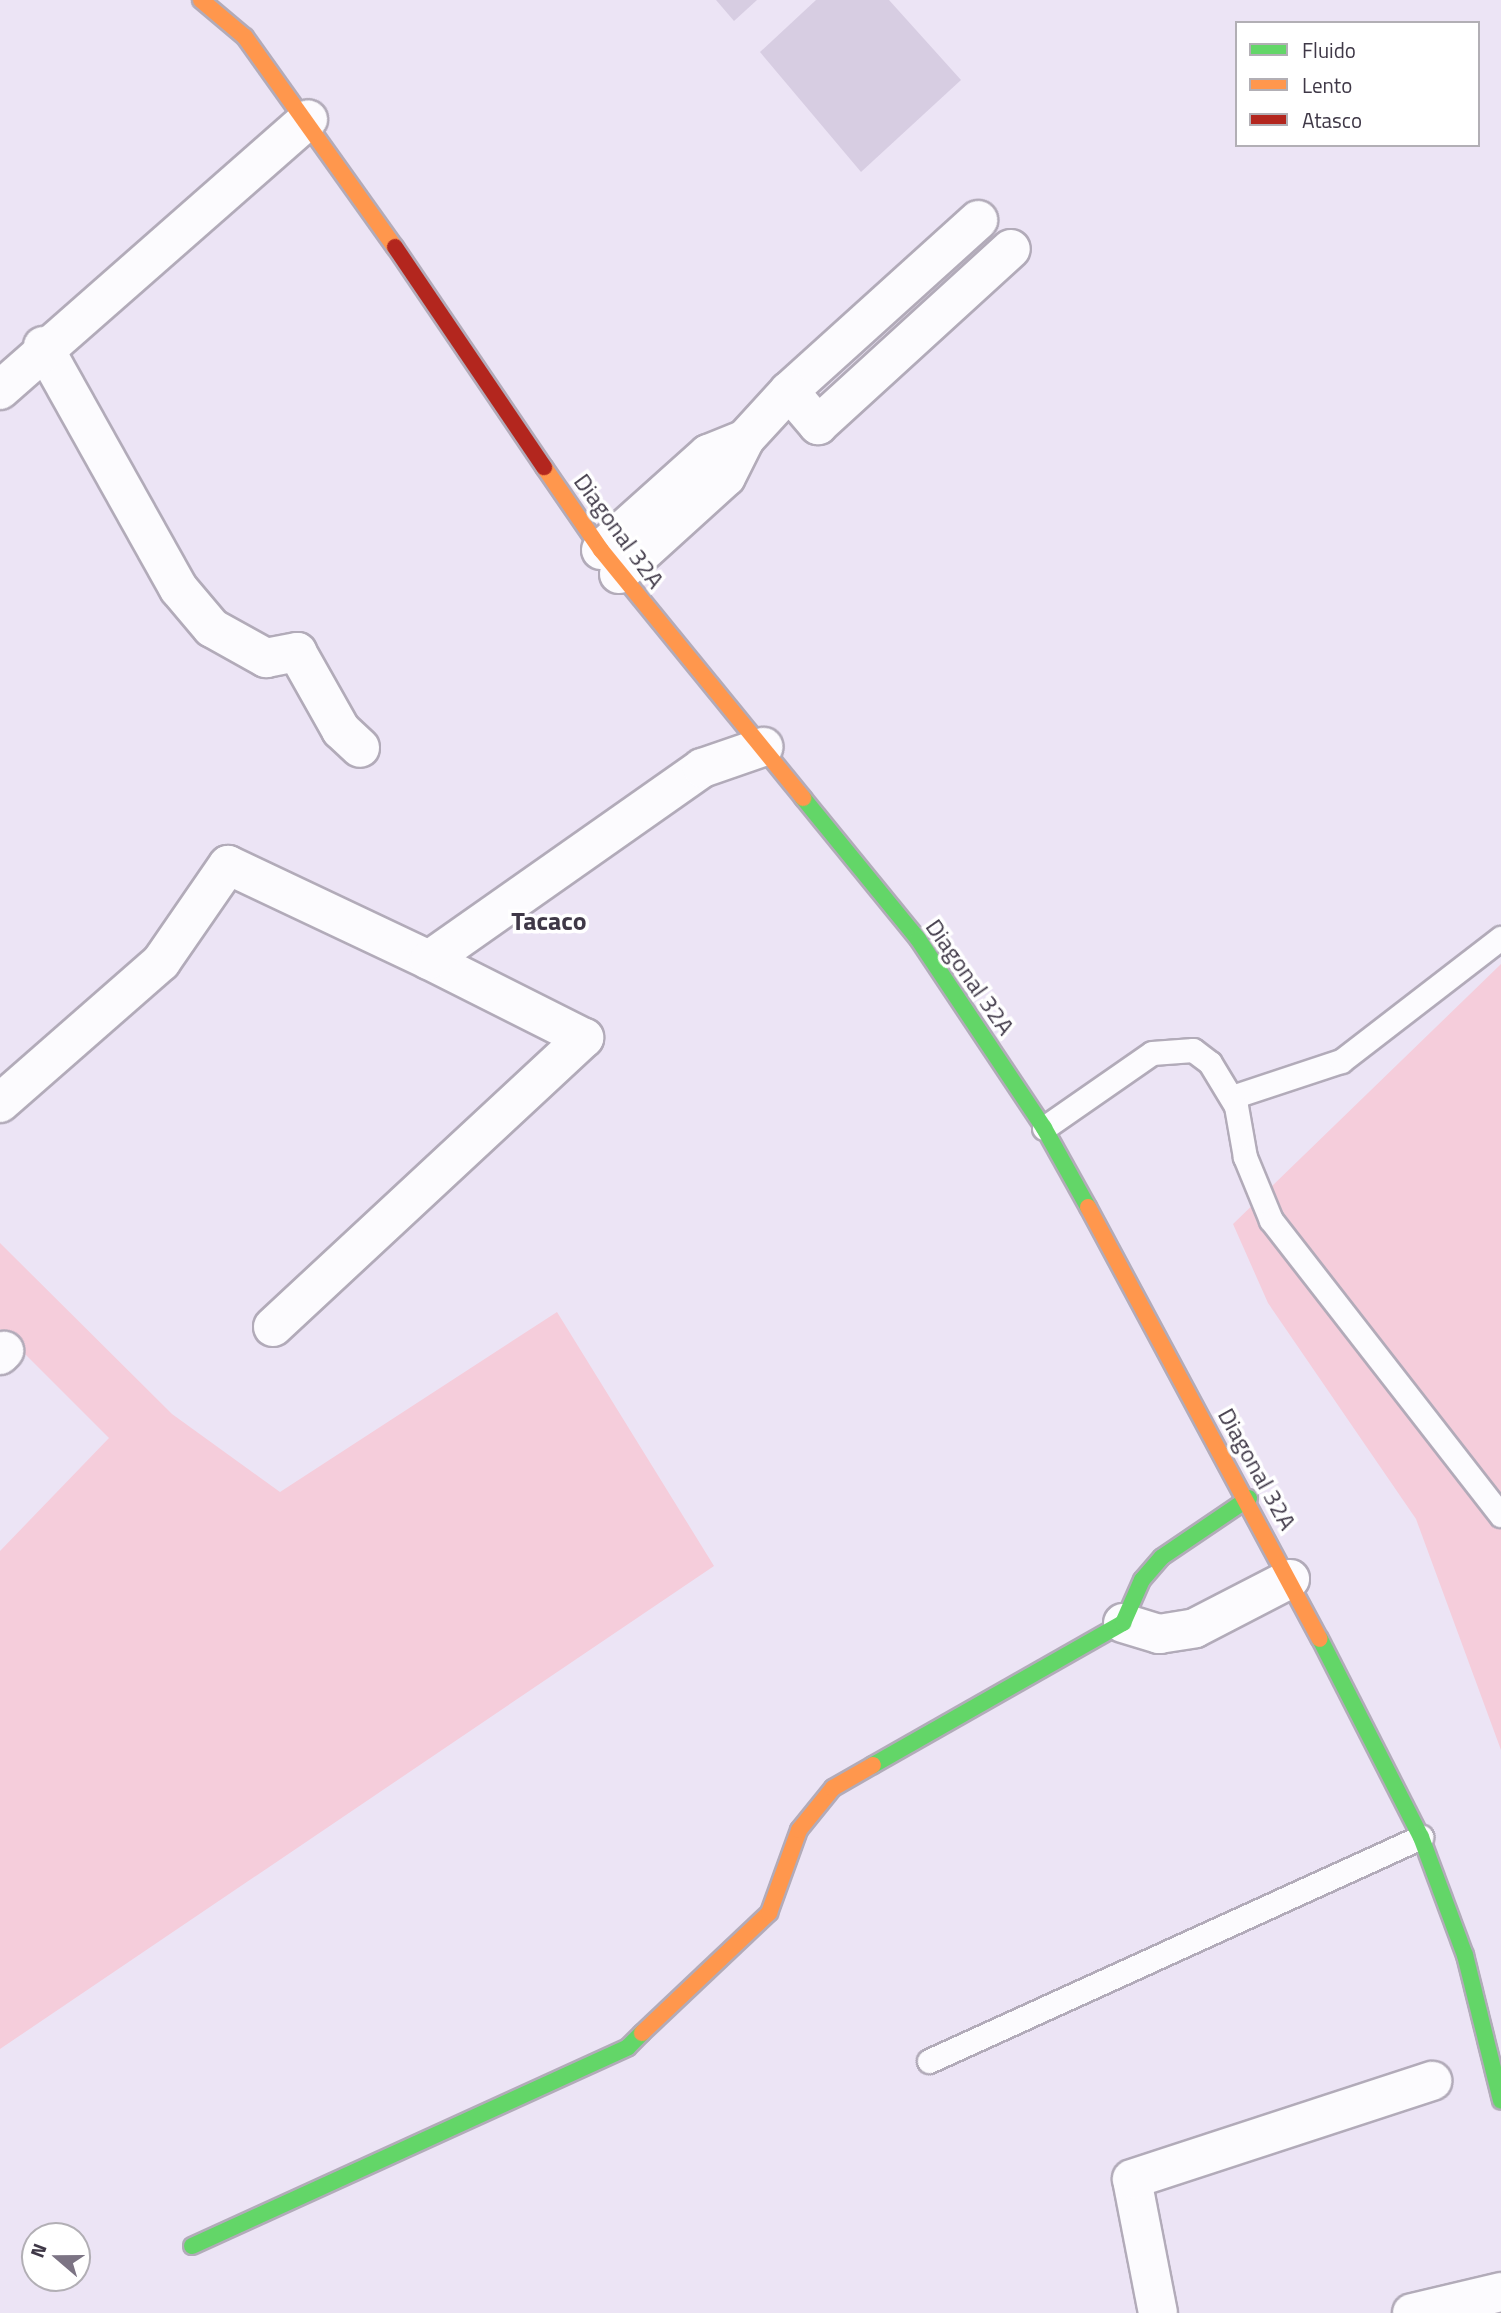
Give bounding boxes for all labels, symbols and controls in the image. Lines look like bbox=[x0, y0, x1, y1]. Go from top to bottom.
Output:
legend bbox=[1235, 21, 1480, 147]
text: Fluido bbox=[1302, 34, 1356, 66]
text: Lento bbox=[1302, 69, 1352, 101]
text: Atasco bbox=[1302, 104, 1362, 136]
street label: Diagonal 32A bbox=[568, 468, 670, 594]
district label: Tacaco bbox=[511, 905, 587, 937]
street label: Diagonal 32A bbox=[920, 914, 1020, 1040]
street label: Diagonal 32A bbox=[1212, 1403, 1302, 1535]
north arrow bbox=[21, 2222, 91, 2292]
text: N bbox=[22, 2239, 54, 2261]

